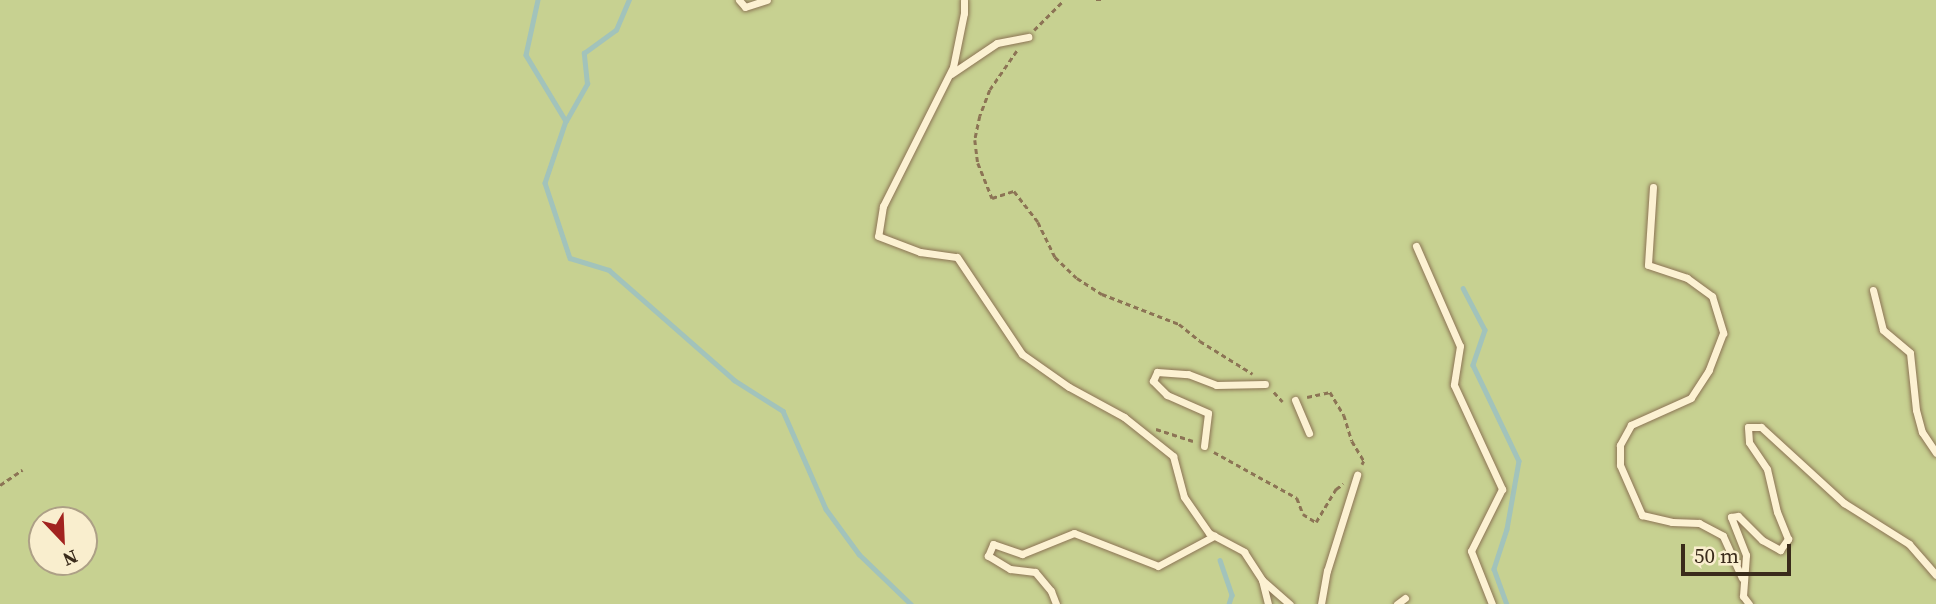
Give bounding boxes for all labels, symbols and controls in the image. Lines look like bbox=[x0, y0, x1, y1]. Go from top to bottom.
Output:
north arrow bbox=[28, 506, 98, 576]
scale bar bbox=[1684, 530, 1794, 574]
text: 50 m bbox=[1694, 541, 1739, 570]
text: N bbox=[59, 544, 82, 573]

